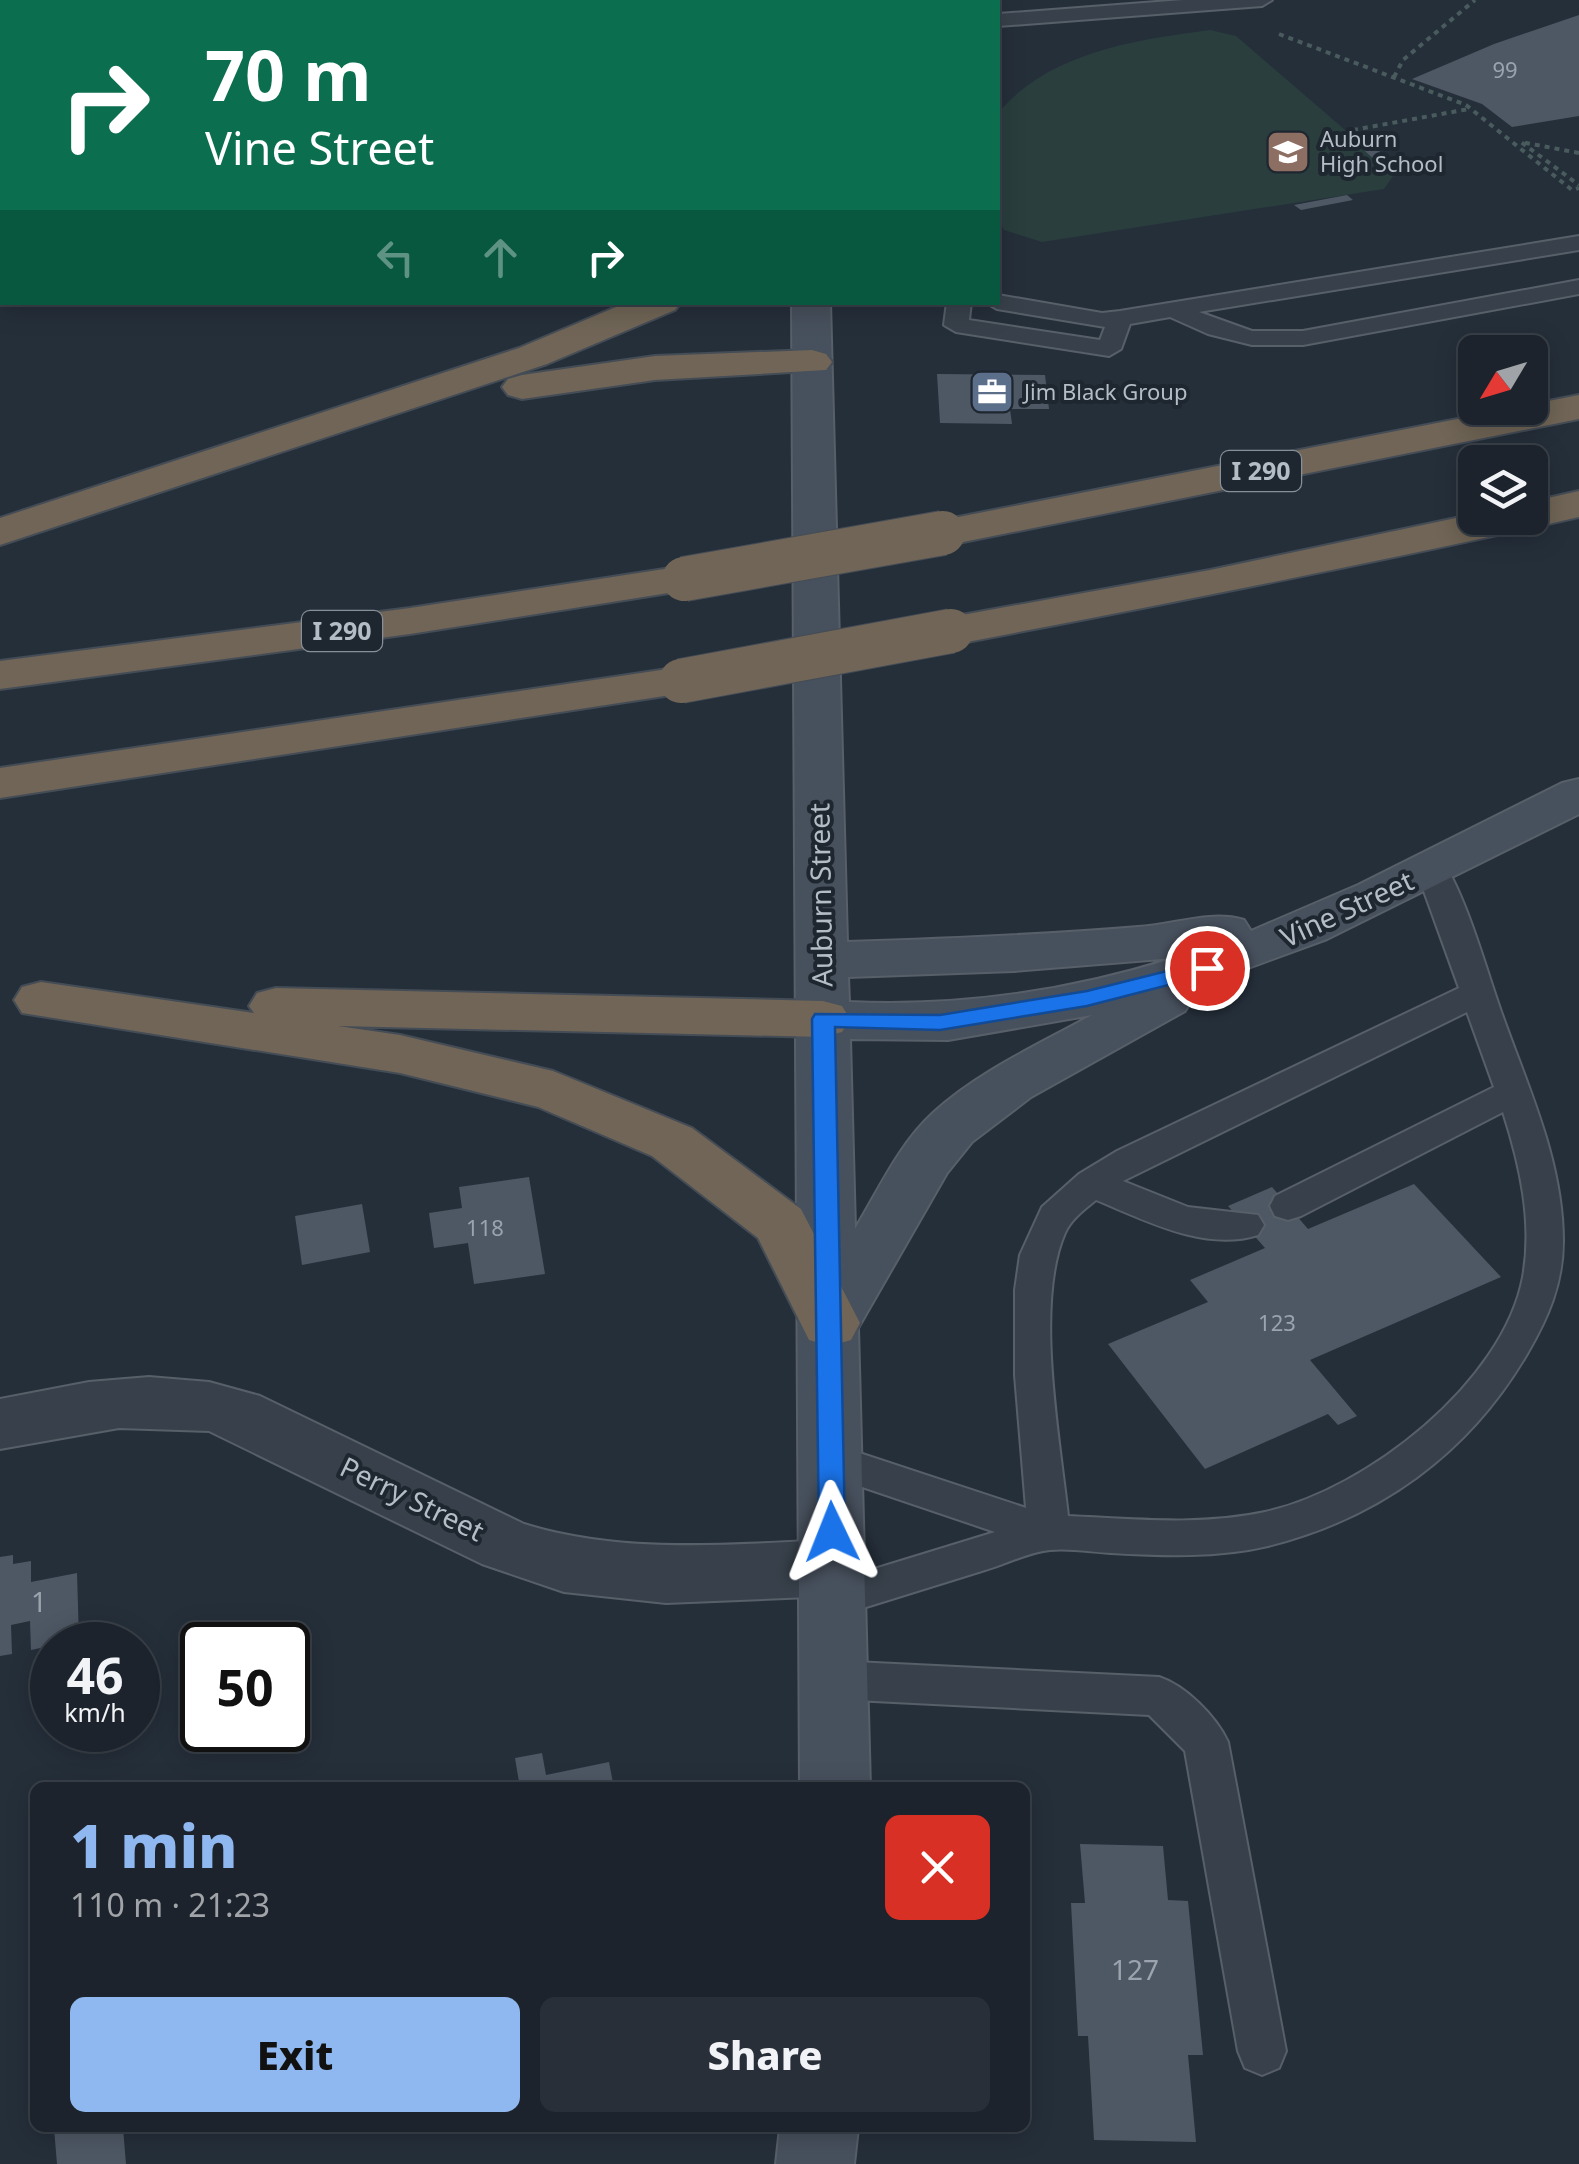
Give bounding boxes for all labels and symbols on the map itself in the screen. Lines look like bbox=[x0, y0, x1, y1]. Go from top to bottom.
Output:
house number: 99 bbox=[1492, 54, 1518, 84]
place label: Auburn High School bbox=[1320, 123, 1443, 178]
school or university icon: Auburn High School bbox=[1265, 129, 1311, 175]
north arrow bbox=[1458, 335, 1548, 425]
office icon: Jim Black Group bbox=[969, 369, 1015, 415]
place label: Jim Black Group bbox=[1022, 376, 1187, 406]
road number: I 290 bbox=[1221, 451, 1301, 491]
road number: I 290 bbox=[302, 611, 382, 651]
street label: Auburn Street bbox=[799, 803, 841, 987]
street label: Vine Street bbox=[1274, 861, 1419, 955]
pin bbox=[1165, 926, 1250, 1011]
house number: 118 bbox=[466, 1212, 504, 1242]
house number: 123 bbox=[1258, 1307, 1296, 1337]
street label: Perry Street bbox=[334, 1447, 491, 1549]
position arrow bbox=[780, 1480, 884, 1584]
house number: 1 bbox=[31, 1582, 47, 1620]
speed limit sign: 50 bbox=[180, 1622, 310, 1752]
house number: 127 bbox=[1111, 1950, 1159, 1988]

